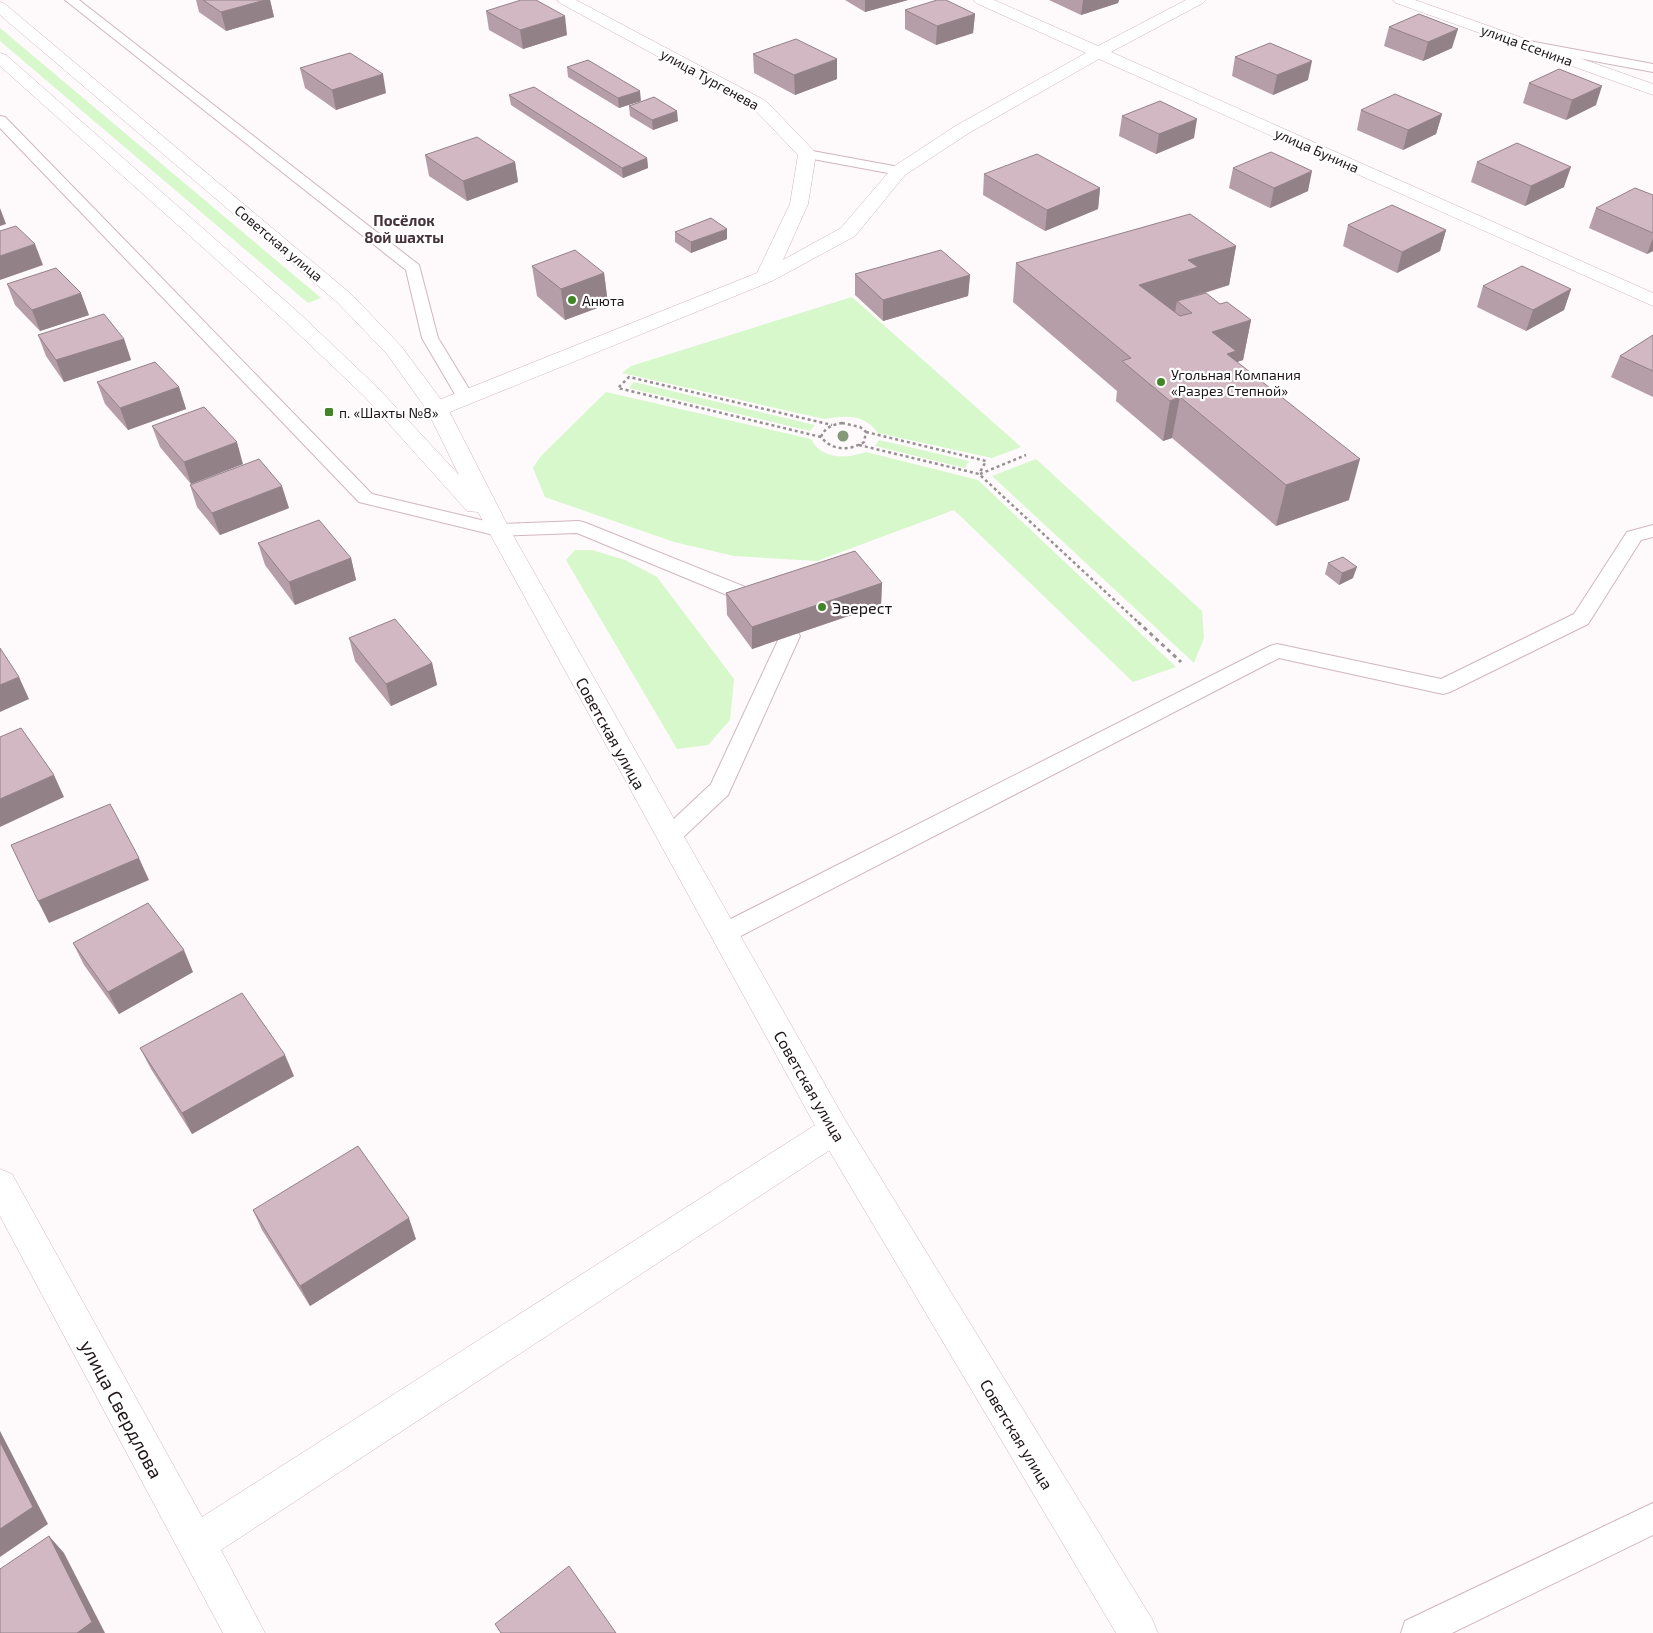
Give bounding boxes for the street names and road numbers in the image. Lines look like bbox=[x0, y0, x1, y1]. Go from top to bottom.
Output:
street label: улица Есенина bbox=[1479, 21, 1575, 69]
street label: улица Тургенева bbox=[658, 45, 762, 113]
street label: улица Бунина bbox=[1272, 124, 1362, 176]
street label: Советская улица bbox=[232, 201, 326, 285]
street label: Советская улица bbox=[571, 674, 650, 793]
street label: Советская улица bbox=[770, 1027, 850, 1145]
street label: улица Свердлова bbox=[75, 1336, 168, 1483]
street label: Советская улица bbox=[976, 1375, 1057, 1493]

